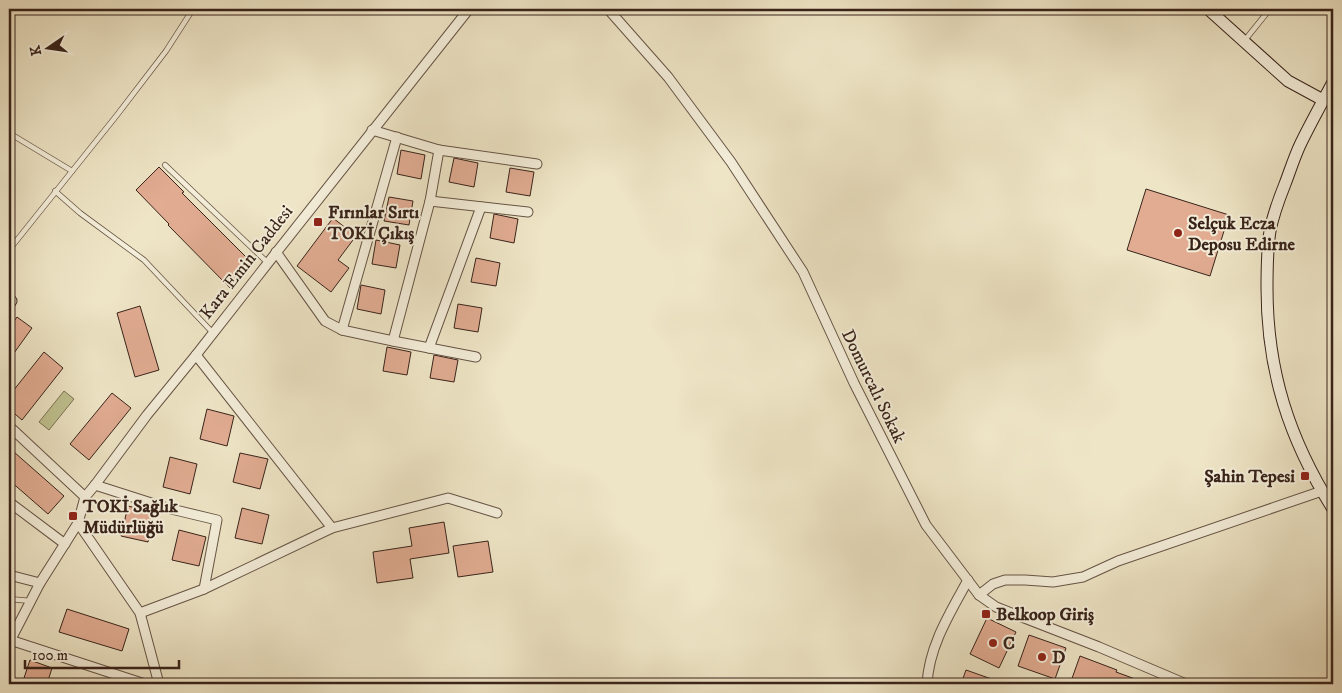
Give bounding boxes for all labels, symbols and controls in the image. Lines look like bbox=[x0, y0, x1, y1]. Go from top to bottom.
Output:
north arrow bbox=[22, 22, 72, 72]
text: K bbox=[26, 43, 46, 58]
street label: Kara Emin Caddesi bbox=[196, 201, 298, 324]
place label: Fırınlar Sırtı TOKİ Çıkış bbox=[327, 202, 420, 245]
place label: Selçuk Ecza Deposu Edirne bbox=[1188, 213, 1296, 256]
marker: Fırınlar Sırtı TOKİ Çıkış bbox=[312, 216, 324, 228]
marker: Selçuk Ecza Deposu Edirne bbox=[1172, 227, 1184, 239]
street label: Domurcalı Sokak bbox=[836, 326, 910, 447]
place label: Şahin Tepesi bbox=[1204, 466, 1295, 488]
marker: Şahin Tepesi bbox=[1299, 470, 1311, 482]
place label: TOKİ Sağlık Müdürlüğü bbox=[82, 495, 179, 539]
marker: TOKİ Sağlık Müdürlüğü bbox=[67, 510, 79, 522]
place label: Belkoop Giriş bbox=[996, 604, 1094, 626]
marker: Belkoop Giriş bbox=[980, 608, 992, 620]
place label: C bbox=[1003, 633, 1015, 655]
marker: C bbox=[987, 637, 999, 649]
scale bar bbox=[25, 638, 179, 670]
text: 100 m bbox=[32, 646, 68, 665]
place label: D bbox=[1052, 647, 1065, 669]
marker: D bbox=[1036, 651, 1048, 663]

